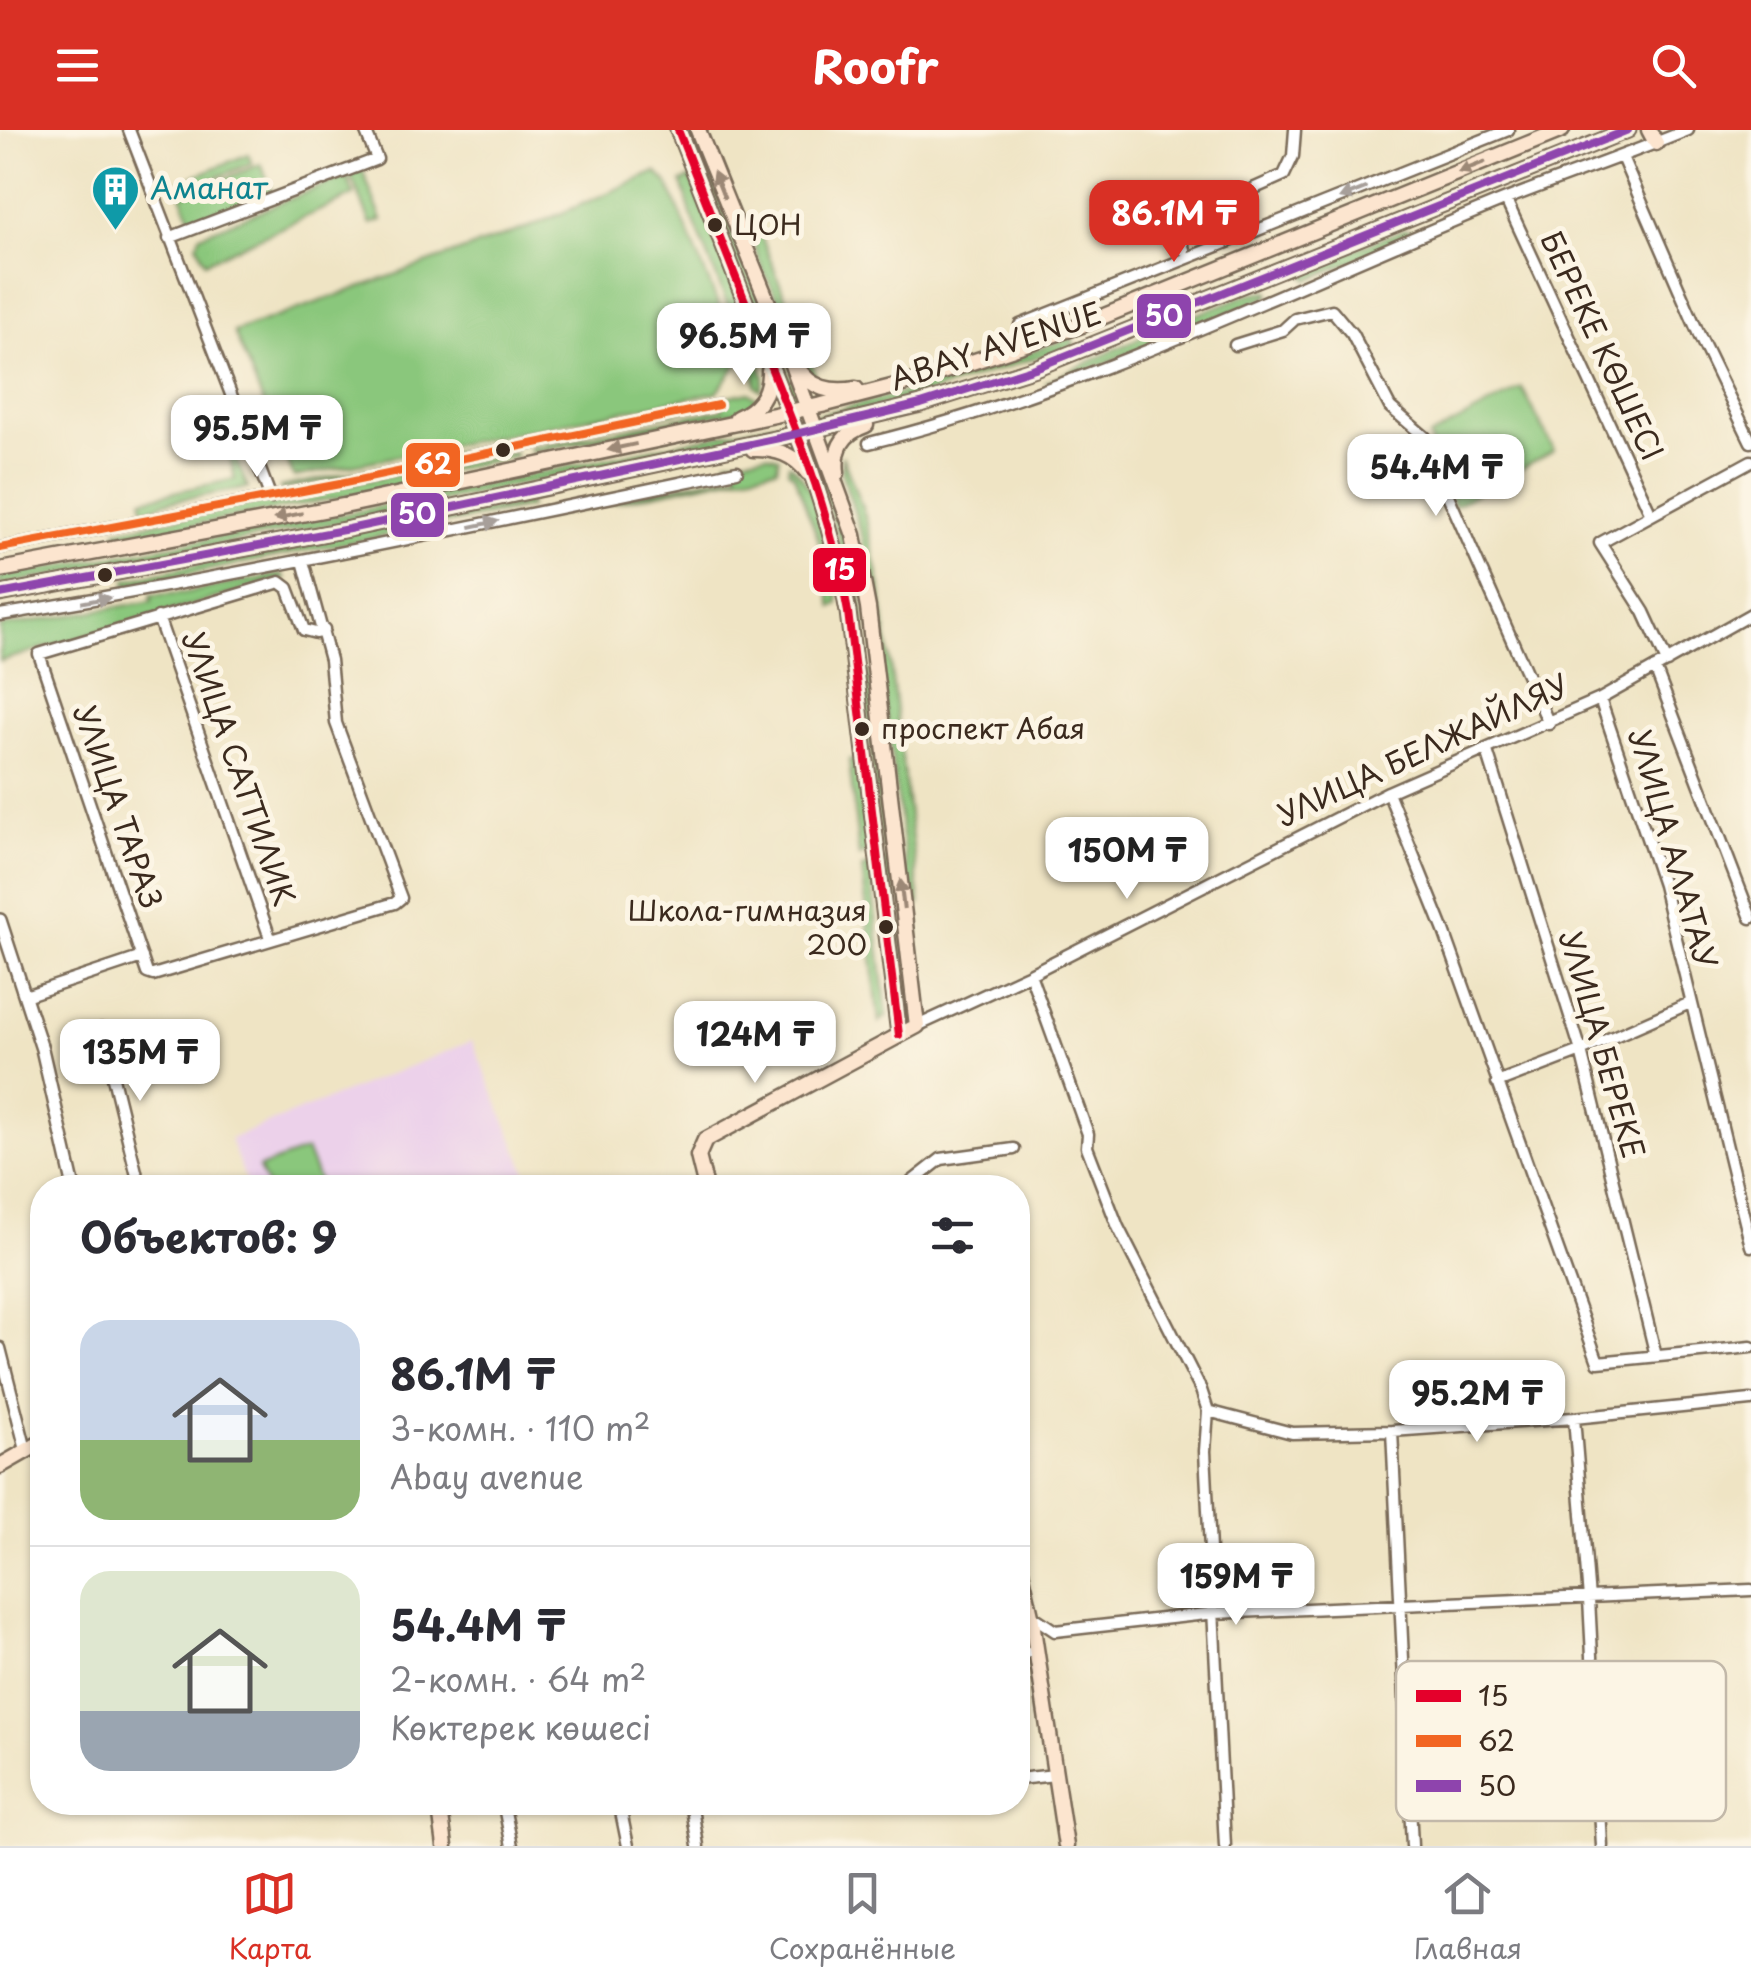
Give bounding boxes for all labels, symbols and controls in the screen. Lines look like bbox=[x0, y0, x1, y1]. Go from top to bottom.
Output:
text: Roofr bbox=[812, 31, 939, 99]
icon: menu bbox=[50, 38, 105, 93]
icon: search bbox=[1646, 38, 1701, 93]
one-way arrow bbox=[1457, 160, 1487, 176]
building icon: Аманат bbox=[89, 163, 141, 231]
place label: Аманат bbox=[150, 164, 269, 209]
one-way arrow bbox=[711, 169, 727, 199]
pin: 86.1M ₸ bbox=[1082, 180, 1266, 265]
one-way arrow bbox=[1338, 185, 1368, 201]
text: 86.1M ₸ bbox=[1111, 188, 1237, 236]
place label: ЦОН bbox=[734, 202, 802, 245]
marker: ЦОН bbox=[705, 215, 725, 235]
street label: БЕРЕКЕ КӨШЕСІ bbox=[1531, 223, 1676, 467]
street label: ABAY AVENUE bbox=[884, 289, 1107, 400]
line badge: 50 bbox=[1135, 292, 1193, 340]
text: 50 bbox=[1145, 293, 1183, 336]
pin: 96.5M ₸ bbox=[652, 303, 836, 388]
text: 96.5M ₸ bbox=[679, 311, 809, 359]
pin: 95.5M ₸ bbox=[165, 395, 349, 480]
text: 95.5M ₸ bbox=[193, 403, 321, 451]
pin: 54.4M ₸ bbox=[1344, 434, 1528, 519]
unlabelled marker bbox=[493, 440, 513, 460]
one-way arrow bbox=[606, 440, 637, 455]
line badge: 62 bbox=[404, 441, 462, 489]
text: 62 bbox=[414, 441, 452, 484]
text: 54.4M ₸ bbox=[1369, 442, 1503, 490]
line badge: 50 bbox=[389, 491, 446, 539]
text: 50 bbox=[398, 491, 436, 534]
one-way arrow bbox=[272, 509, 303, 525]
one-way arrow bbox=[469, 515, 500, 531]
line badge: 15 bbox=[811, 546, 868, 594]
text: 15 bbox=[824, 547, 856, 590]
unlabelled marker bbox=[95, 565, 115, 585]
one-way arrow bbox=[81, 592, 113, 607]
street label: УЛИЦА САТТИЛИК bbox=[172, 625, 308, 911]
street label: УЛИЦА БЕЛЖАЙЛЯУ bbox=[1269, 661, 1575, 836]
street label: УЛИЦА ТАРАЗ bbox=[63, 698, 175, 914]
place label: проспект Абая bbox=[881, 706, 1085, 749]
marker: проспект Абая bbox=[852, 719, 872, 739]
street label: УЛИЦА АЛАТАУ bbox=[1619, 723, 1730, 973]
pin: 150M ₸ bbox=[1046, 817, 1208, 902]
text: 150M ₸ bbox=[1067, 825, 1187, 873]
one-way arrow bbox=[894, 878, 910, 909]
place label: Школа-гимназия 200 bbox=[628, 888, 867, 965]
marker: Школа-гимназия 200 bbox=[876, 917, 896, 937]
street label: УЛИЦА БЕРЕКЕ bbox=[1549, 925, 1657, 1164]
pin: 124M ₸ bbox=[674, 1001, 836, 1086]
text: 124M ₸ bbox=[696, 1009, 814, 1057]
pin: 135M ₸ bbox=[59, 1019, 221, 1104]
text: 135M ₸ bbox=[82, 1027, 198, 1075]
text: Объектов: 9 bbox=[80, 1204, 337, 1267]
icon: filters bbox=[925, 1208, 980, 1263]
text: 86.1M ₸ bbox=[390, 1341, 555, 1404]
icon: home bbox=[160, 1360, 280, 1480]
pin: 95.2M ₸ bbox=[1385, 1360, 1569, 1445]
text: 95.2M ₸ bbox=[1411, 1368, 1543, 1416]
text: 3-комн. · 110 m² bbox=[390, 1404, 650, 1452]
text: Abay avenue bbox=[390, 1452, 583, 1500]
pin: 159M ₸ bbox=[1155, 1543, 1317, 1628]
text: 159M ₸ bbox=[1180, 1551, 1292, 1599]
text: 54.4M ₸ bbox=[390, 1592, 565, 1655]
icon: home bbox=[160, 1611, 280, 1731]
text: 2-комн. · 64 m² bbox=[390, 1655, 646, 1703]
legend bbox=[1396, 1661, 1726, 1821]
text: 15 bbox=[1478, 1673, 1509, 1716]
text: Көктерек көшесі bbox=[390, 1703, 651, 1751]
text: 62 bbox=[1478, 1718, 1515, 1761]
text: 50 bbox=[1478, 1763, 1516, 1806]
tab: Карта bbox=[229, 1866, 311, 1969]
tab: Сохранённые bbox=[769, 1866, 956, 1969]
tab: Главная bbox=[1414, 1866, 1522, 1969]

